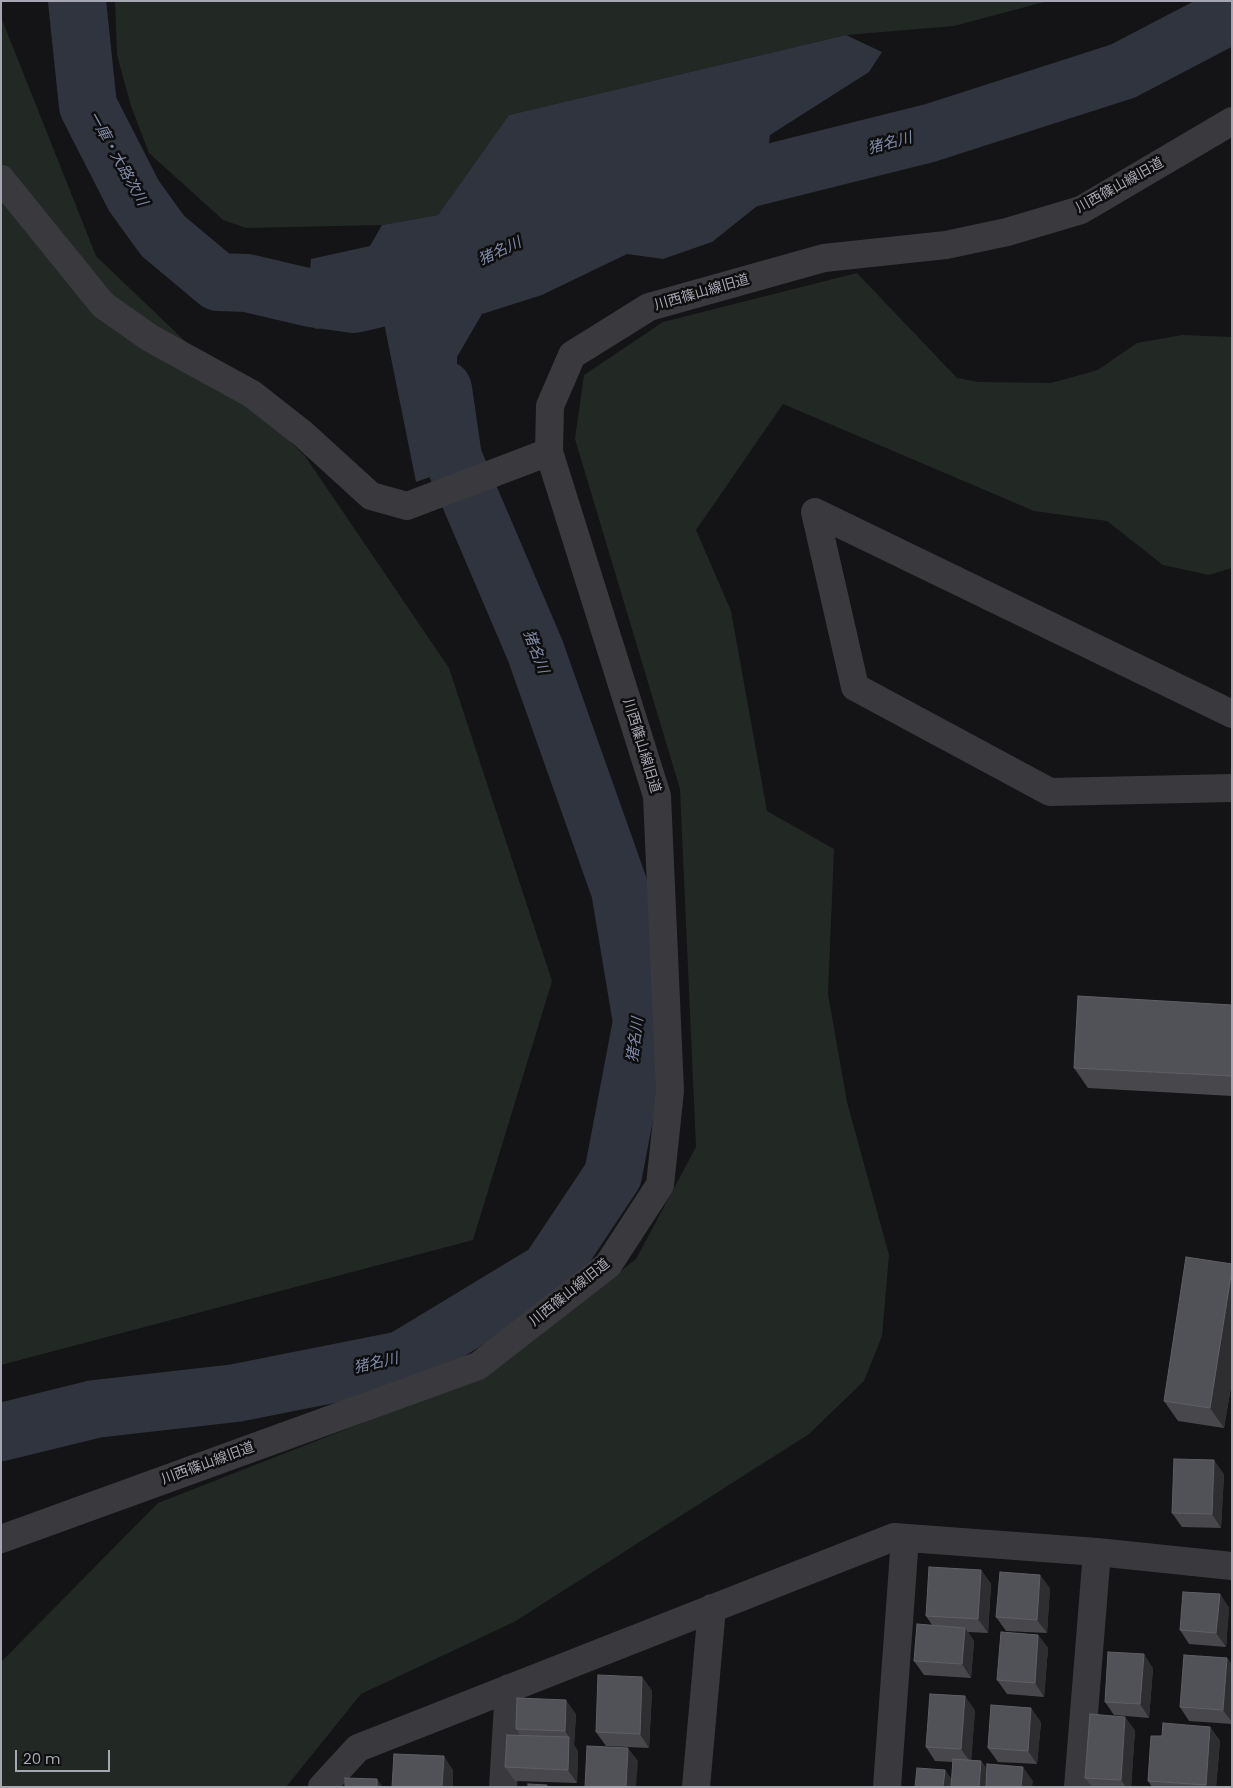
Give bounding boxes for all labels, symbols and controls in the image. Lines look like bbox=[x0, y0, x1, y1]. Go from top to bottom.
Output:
water label: 一庫・大路次川 bbox=[84, 109, 150, 209]
water label: 猪名川 bbox=[866, 129, 914, 159]
street label: 川西篠山線旧道 bbox=[1073, 155, 1167, 217]
water label: 猪名川 bbox=[476, 234, 524, 270]
street label: 川西篠山線旧道 bbox=[653, 271, 751, 315]
water label: 猪名川 bbox=[519, 628, 551, 676]
street label: 川西篠山線旧道 bbox=[619, 697, 663, 795]
water label: 猪名川 bbox=[624, 1017, 648, 1063]
street label: 川西篠山線旧道 bbox=[527, 1256, 613, 1330]
water label: 猪名川 bbox=[352, 1350, 400, 1378]
street label: 川西篠山線旧道 bbox=[159, 1439, 257, 1489]
scale bar bbox=[18, 1740, 112, 1772]
text: 20 m bbox=[23, 1748, 61, 1769]

